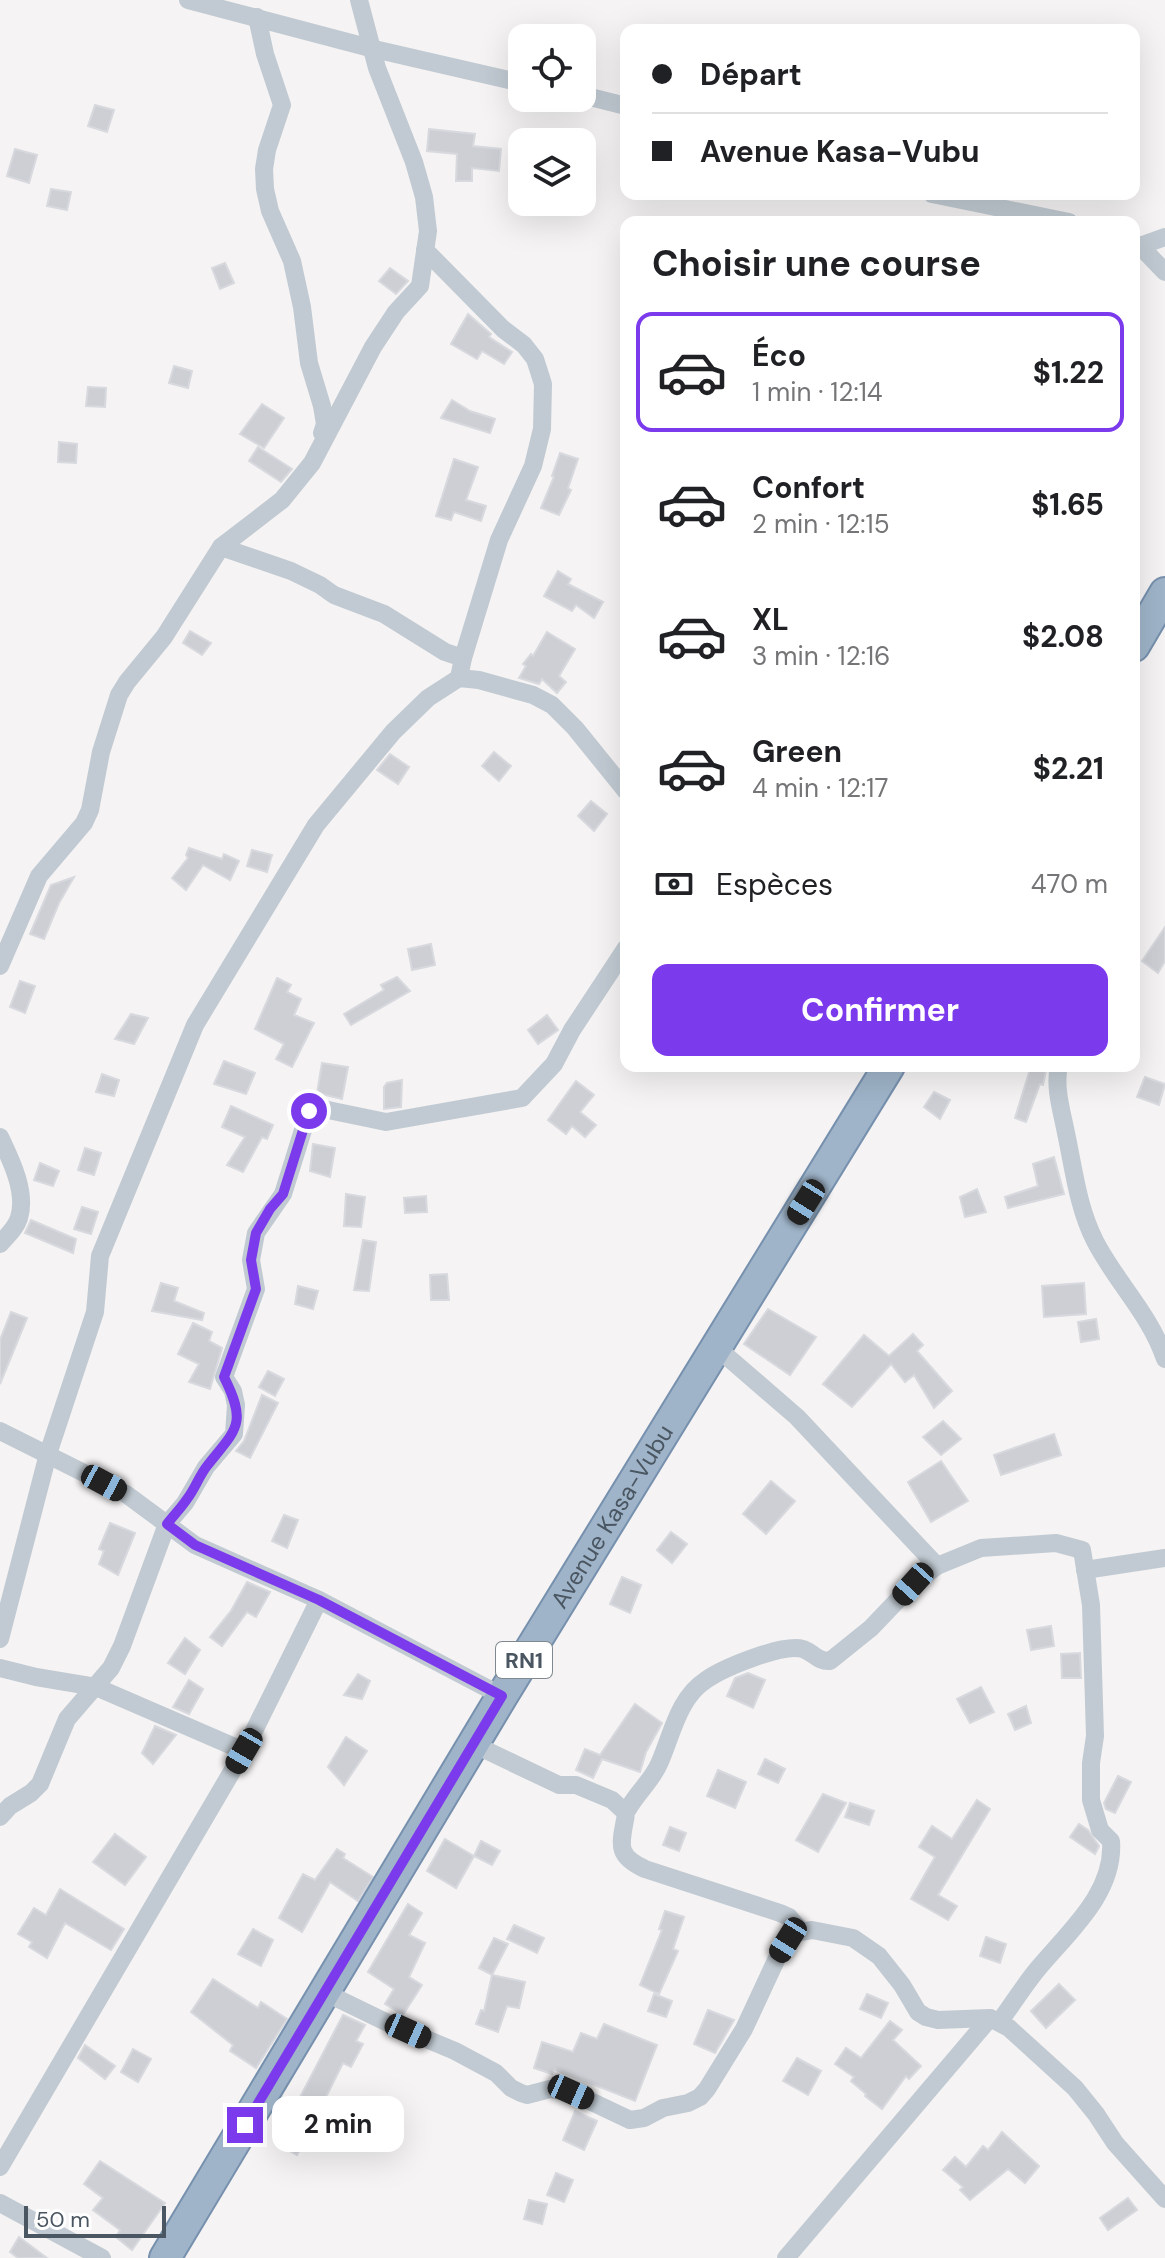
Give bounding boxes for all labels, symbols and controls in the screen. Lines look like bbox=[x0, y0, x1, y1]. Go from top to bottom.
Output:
map controls bbox=[508, 24, 596, 216]
button: locate bbox=[508, 24, 596, 112]
text: Départ bbox=[700, 55, 802, 94]
button: layers bbox=[508, 128, 596, 216]
text: Avenue Kasa-Vubu bbox=[700, 132, 980, 171]
text: Choisir une course bbox=[652, 240, 981, 287]
icon: car bbox=[656, 336, 728, 408]
text: Éco bbox=[752, 336, 806, 375]
text: $1.22 bbox=[1033, 353, 1104, 392]
text: 1 min · 12:14 bbox=[752, 375, 883, 409]
icon: car bbox=[656, 468, 728, 540]
text: Confort bbox=[752, 468, 865, 507]
text: $1.65 bbox=[1031, 485, 1104, 524]
text: 2 min · 12:15 bbox=[752, 507, 890, 541]
icon: car bbox=[656, 600, 728, 672]
text: XL bbox=[752, 600, 789, 639]
text: $2.08 bbox=[1022, 617, 1104, 656]
text: 3 min · 12:16 bbox=[752, 639, 890, 673]
icon: car bbox=[656, 732, 728, 804]
text: Green bbox=[752, 732, 842, 771]
text: $2.21 bbox=[1033, 749, 1104, 788]
text: 4 min · 12:17 bbox=[752, 771, 888, 805]
icon: cash bbox=[652, 862, 696, 906]
text: Espèces bbox=[716, 865, 833, 904]
text: 470 m bbox=[1031, 867, 1108, 901]
button: Confirmer bbox=[652, 964, 1108, 1056]
route start bbox=[291, 1093, 327, 1129]
car bbox=[783, 1175, 829, 1229]
street label: Avenue Kasa-Vubu bbox=[544, 1419, 680, 1614]
car bbox=[77, 1461, 131, 1505]
car bbox=[888, 1558, 938, 1610]
road number: RN1 bbox=[496, 1642, 552, 1678]
car bbox=[222, 1724, 266, 1778]
car bbox=[765, 1913, 811, 1967]
car bbox=[381, 2010, 435, 2052]
car bbox=[544, 2071, 598, 2113]
callout: 2 min bbox=[273, 2097, 405, 2153]
route end bbox=[227, 2107, 263, 2143]
text: 2 min bbox=[304, 2107, 372, 2141]
scale bar bbox=[24, 2202, 166, 2238]
text: 50 m bbox=[36, 2205, 90, 2234]

